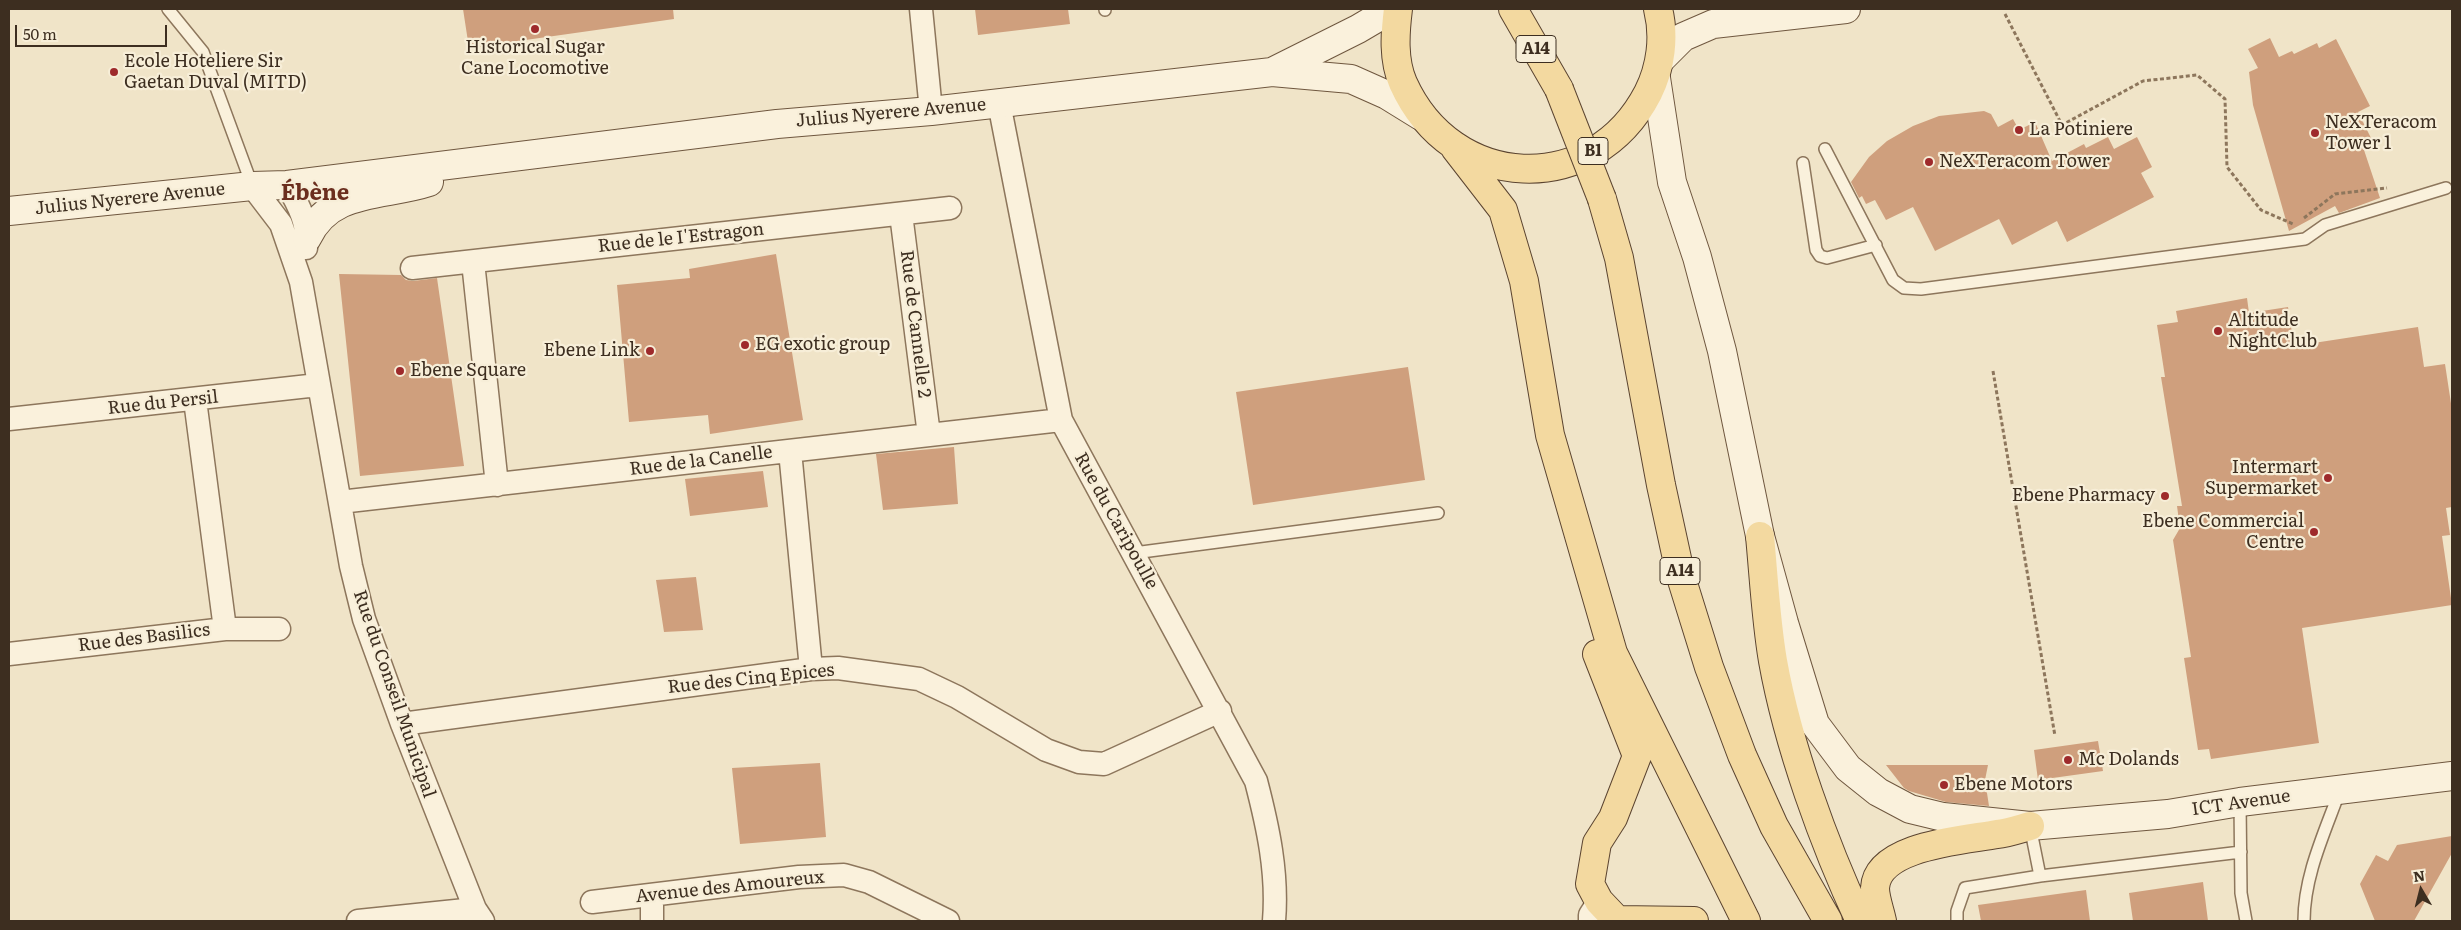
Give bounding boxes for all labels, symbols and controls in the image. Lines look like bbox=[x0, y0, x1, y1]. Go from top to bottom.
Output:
scale bar bbox=[18, 15, 170, 47]
text: 50 m bbox=[23, 22, 57, 45]
marker: Historical Sugar Cane Locomotive bbox=[529, 23, 541, 35]
road number: A14 bbox=[1516, 36, 1556, 62]
place label: Historical Sugar Cane Locomotive bbox=[461, 37, 609, 80]
place label: Ecole Hoteliere Sir Gaetan Duval (MITD) bbox=[124, 51, 307, 94]
marker: Ecole Hoteliere Sir Gaetan Duval (MITD) bbox=[108, 66, 120, 78]
street label: Julius Nyerere Avenue bbox=[795, 94, 987, 132]
place label: NeXTeracom Tower 1 bbox=[2325, 112, 2437, 154]
place label: La Potiniere bbox=[2029, 119, 2133, 141]
marker: La Potiniere bbox=[2013, 124, 2025, 136]
marker: NeXTeracom Tower 1 bbox=[2309, 127, 2321, 139]
road number: B1 bbox=[1578, 138, 1608, 164]
place label: NeXTeracom Tower bbox=[1939, 151, 2110, 173]
marker: NeXTeracom Tower bbox=[1923, 156, 1935, 168]
street label: Julius Nyerere Avenue bbox=[34, 178, 226, 220]
district label: Ébène bbox=[281, 181, 349, 207]
street label: Rue de le I'Estragon bbox=[597, 219, 765, 257]
street label: Rue de Cannelle 2 bbox=[895, 249, 935, 399]
place label: Altitude NightClub bbox=[2228, 310, 2317, 352]
marker: Altitude NightClub bbox=[2212, 325, 2224, 337]
place label: EG exotic group bbox=[755, 334, 890, 356]
marker: EG exotic group bbox=[739, 339, 751, 351]
place label: Ebene Link bbox=[544, 340, 640, 362]
marker: Ebene Link bbox=[644, 345, 656, 357]
place label: Ebene Square bbox=[410, 360, 526, 382]
marker: Ebene Square bbox=[394, 365, 406, 377]
street label: Rue du Persil bbox=[107, 386, 219, 420]
street label: Rue de la Canelle bbox=[628, 442, 774, 480]
street label: Rue du Caripoulle bbox=[1069, 449, 1163, 593]
place label: Intermart Supermarket bbox=[2205, 457, 2318, 499]
marker: Intermart Supermarket bbox=[2322, 472, 2334, 484]
place label: Ebene Pharmacy bbox=[2012, 485, 2155, 507]
marker: Ebene Pharmacy bbox=[2159, 490, 2171, 502]
place label: Ebene Commercial Centre bbox=[2142, 511, 2304, 554]
marker: Ebene Commercial Centre bbox=[2308, 526, 2320, 538]
road number: A14 bbox=[1660, 558, 1700, 584]
street label: Rue du Conseil Municipal bbox=[348, 587, 440, 801]
street label: Rue des Basilics bbox=[77, 619, 211, 657]
street label: Rue des Cinq Epices bbox=[666, 659, 836, 699]
place label: Mc Dolands bbox=[2078, 749, 2179, 771]
marker: Mc Dolands bbox=[2062, 754, 2074, 766]
place label: Ebene Motors bbox=[1954, 774, 2072, 796]
marker: Ebene Motors bbox=[1938, 779, 1950, 791]
street label: ICT Avenue bbox=[2190, 785, 2292, 821]
text: N bbox=[2412, 864, 2426, 886]
north arrow bbox=[2396, 865, 2446, 915]
street label: Avenue des Amoureux bbox=[635, 866, 825, 908]

